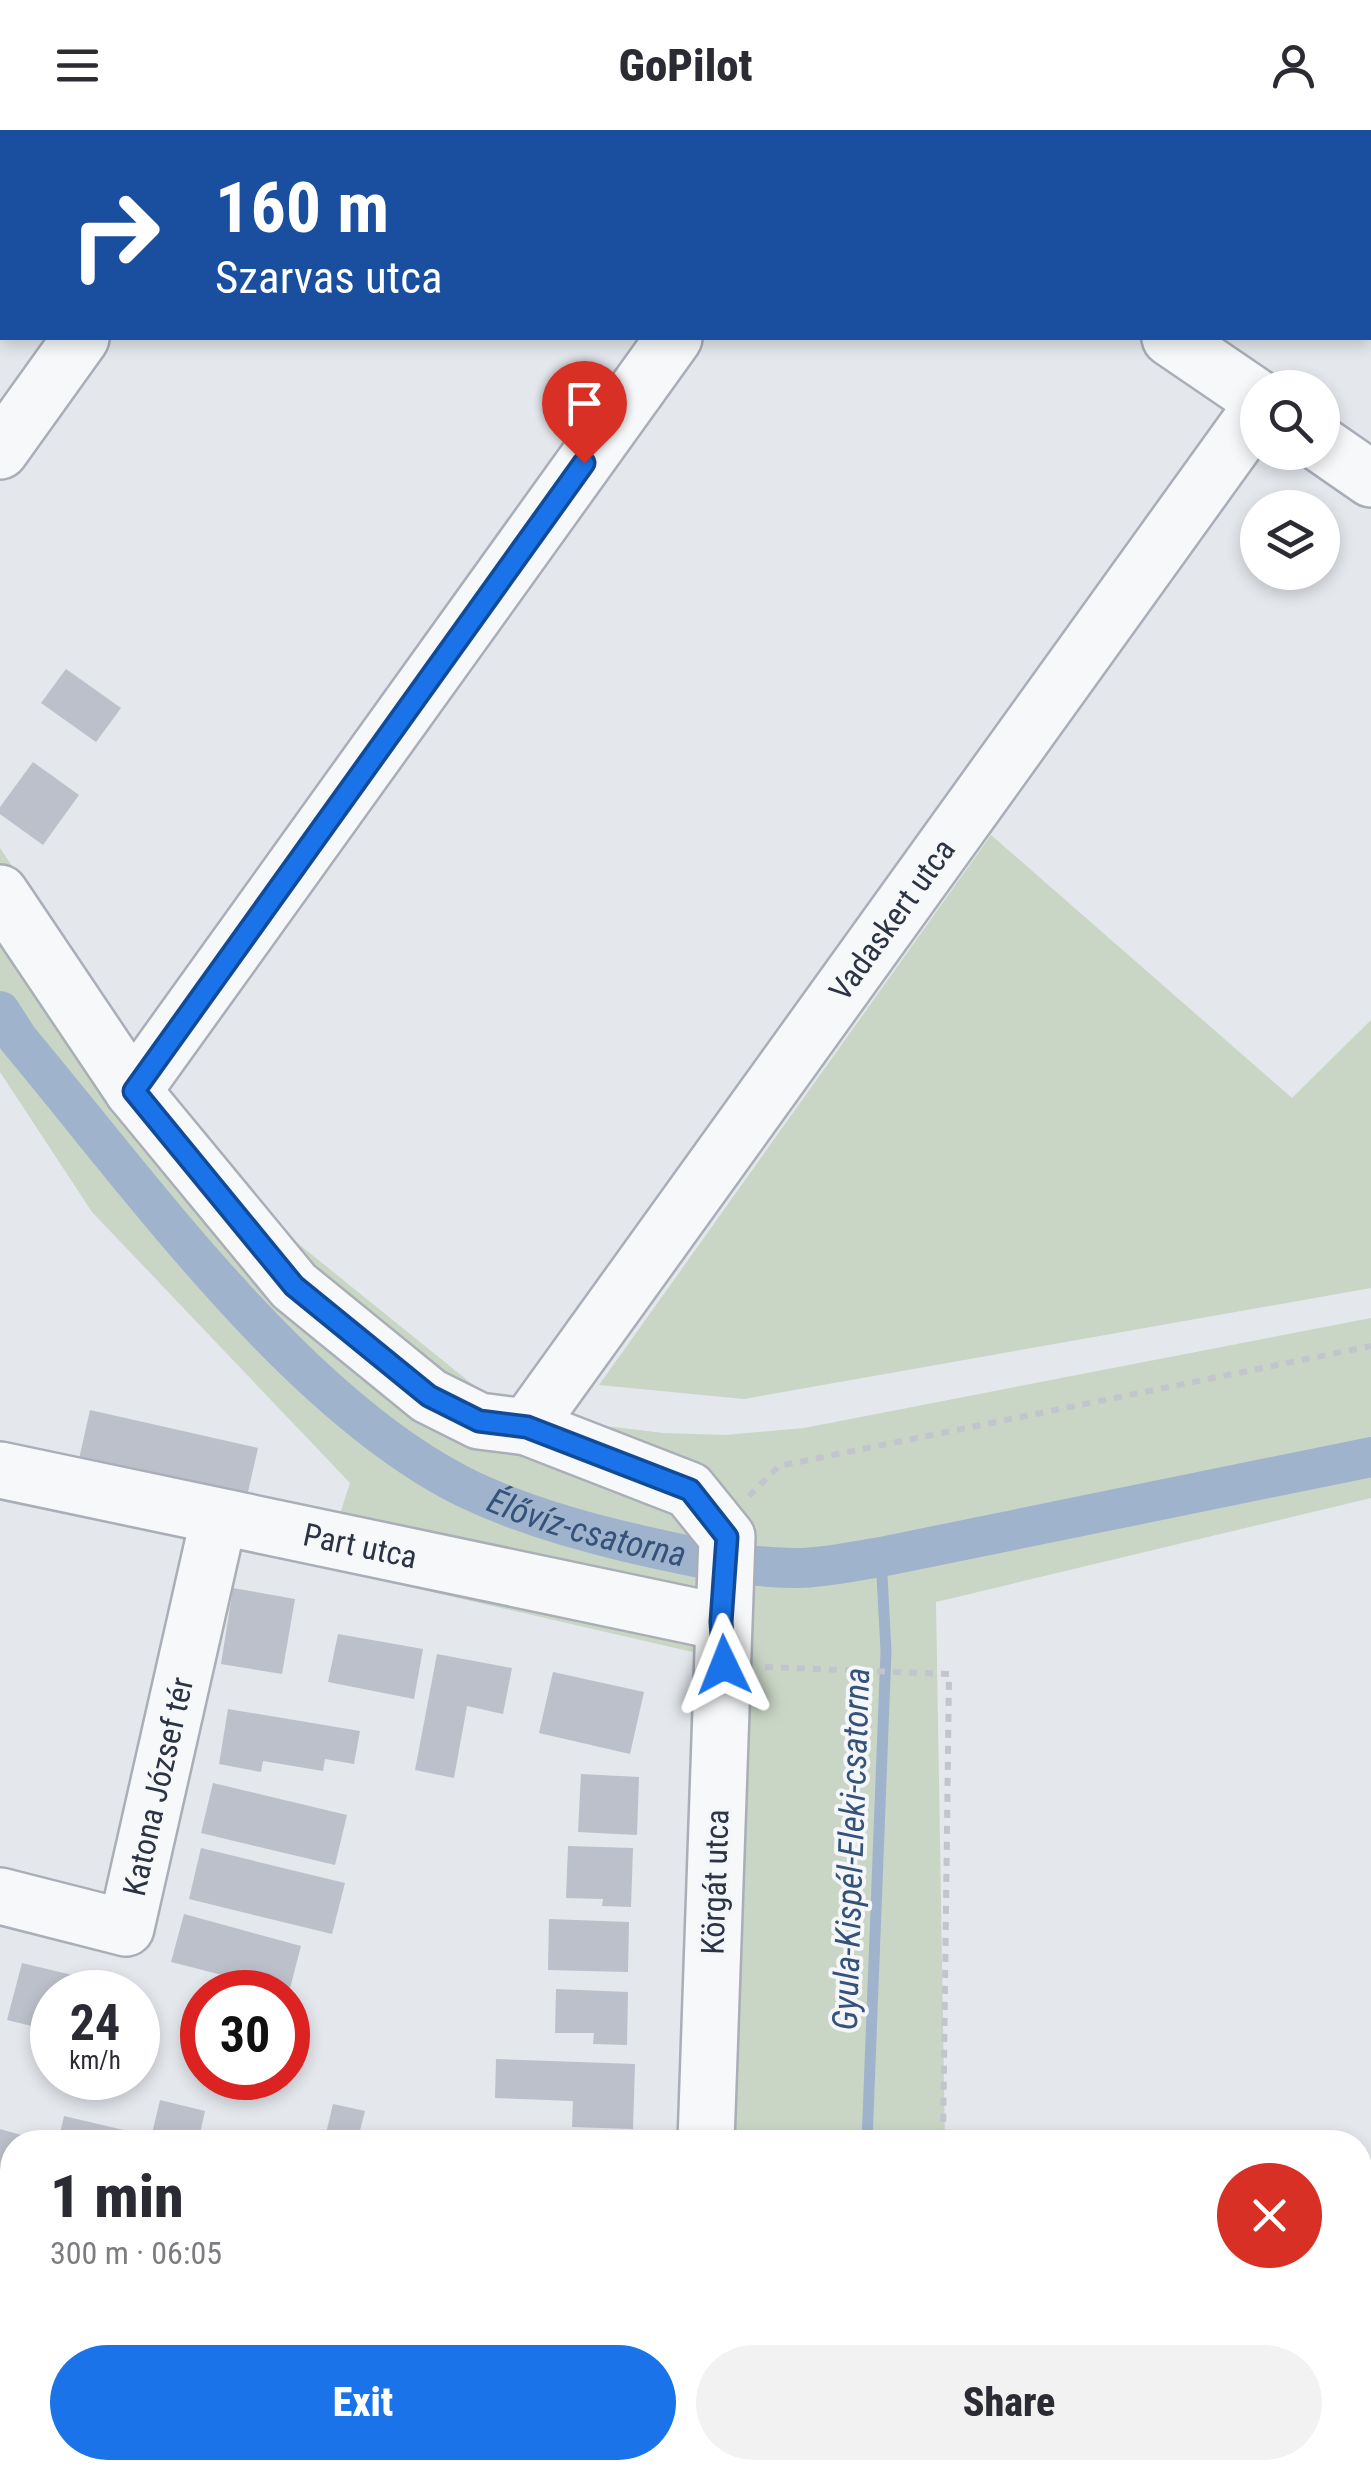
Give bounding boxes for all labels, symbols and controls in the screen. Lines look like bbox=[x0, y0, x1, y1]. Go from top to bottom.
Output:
icon: menu bbox=[50, 38, 105, 93]
icon: person bbox=[1266, 38, 1321, 93]
text: GoPilot bbox=[619, 39, 752, 92]
text: 160 m bbox=[215, 167, 389, 249]
icon: right bbox=[50, 170, 180, 300]
text: Szarvas utca bbox=[215, 251, 442, 304]
pin bbox=[542, 361, 627, 464]
map controls bbox=[1240, 370, 1340, 590]
button: search bbox=[1240, 370, 1340, 470]
icon: arrive bbox=[557, 376, 612, 431]
button: layers bbox=[1240, 490, 1340, 590]
street label: Vadaskert utca bbox=[821, 832, 963, 1008]
water label: Élővíz-csatorna bbox=[481, 1480, 690, 1576]
street label: Part utca bbox=[300, 1515, 420, 1576]
position arrow bbox=[672, 1613, 776, 1717]
water label: Gyula-Kispél-Eleki-csatorna bbox=[825, 1667, 878, 2031]
street label: Katona József tér bbox=[115, 1673, 201, 1899]
street label: Körgát utca bbox=[693, 1809, 737, 1955]
speed limit sign: 30 bbox=[180, 1970, 310, 2100]
text: 24 bbox=[70, 1994, 120, 2052]
text: km/h bbox=[69, 2046, 121, 2075]
text: 1 min bbox=[50, 2161, 184, 2232]
button: close bbox=[1217, 2163, 1322, 2268]
text: 300 m · 06:05 bbox=[50, 2234, 222, 2272]
button: Exit bbox=[50, 2345, 676, 2460]
button: Share bbox=[696, 2345, 1322, 2460]

